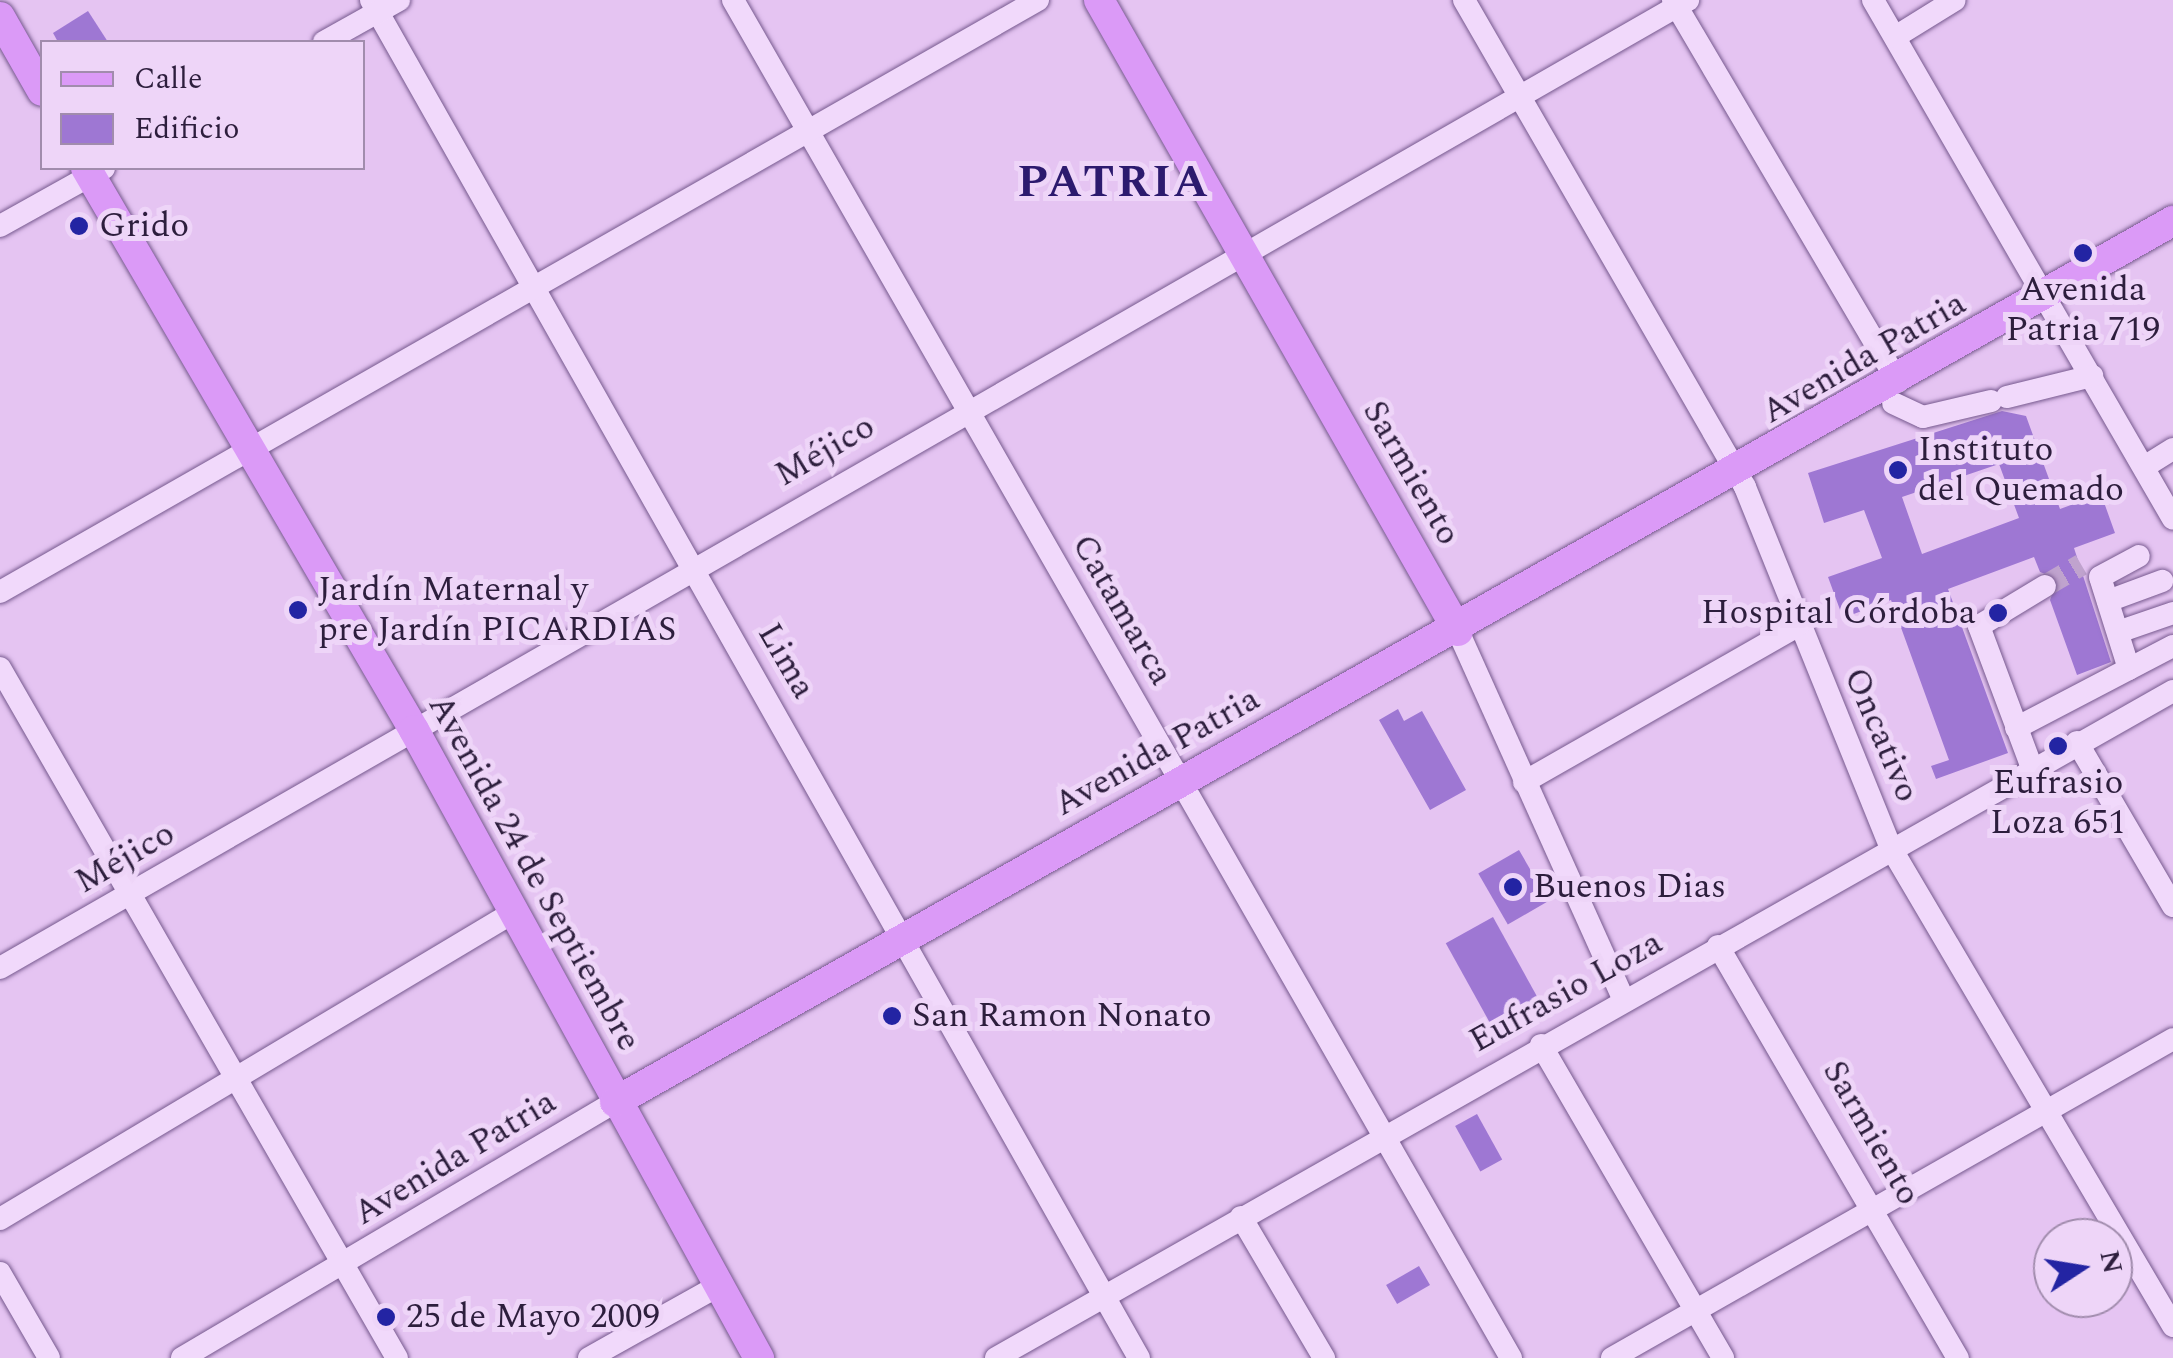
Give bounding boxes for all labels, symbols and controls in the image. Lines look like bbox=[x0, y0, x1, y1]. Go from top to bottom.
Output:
legend bbox=[40, 40, 365, 170]
text: Calle bbox=[134, 56, 202, 102]
text: Edificio bbox=[134, 106, 239, 152]
district label: PATRIA bbox=[1017, 156, 1211, 210]
place label: Grido bbox=[99, 205, 189, 247]
marker: Grido bbox=[68, 215, 90, 237]
marker: Avenida Patria 719 bbox=[2072, 242, 2094, 264]
place label: Avenida Patria 719 bbox=[2006, 269, 2160, 351]
street label: Avenida Patria bbox=[1755, 283, 1973, 433]
street label: Sarmiento bbox=[1353, 393, 1469, 553]
street label: Méjico bbox=[768, 406, 882, 496]
place label: Instituto del Quemado bbox=[1918, 429, 2124, 511]
marker: Instituto del Quemado bbox=[1887, 459, 1909, 481]
street label: Catamarca bbox=[1062, 527, 1182, 693]
place label: Jardín Maternal y pre Jardín PICARDIAS bbox=[318, 569, 676, 651]
place label: Hospital Córdoba bbox=[1701, 592, 1976, 634]
marker: Jardín Maternal y pre Jardín PICARDIAS bbox=[287, 599, 309, 621]
marker: Hospital Córdoba bbox=[1985, 600, 2011, 626]
street label: Lima bbox=[748, 616, 824, 706]
street label: Oncativo bbox=[1834, 662, 1928, 808]
street label: Avenida Patria bbox=[1047, 678, 1267, 826]
street label: Avenida 24 de Septiembre bbox=[418, 688, 650, 1058]
marker: Eufrasio Loza 651 bbox=[2047, 735, 2069, 757]
place label: Eufrasio Loza 651 bbox=[1990, 762, 2126, 844]
street label: Méjico bbox=[68, 813, 182, 903]
place label: Buenos Dias bbox=[1533, 866, 1726, 908]
marker: Buenos Dias bbox=[1502, 876, 1524, 898]
street label: Eufrasio Loza bbox=[1462, 922, 1670, 1062]
place label: San Ramon Nonato bbox=[912, 995, 1212, 1037]
marker: San Ramon Nonato bbox=[881, 1005, 903, 1027]
street label: Sarmiento bbox=[1813, 1053, 1929, 1213]
street label: Avenida Patria bbox=[346, 1081, 564, 1235]
north arrow bbox=[2033, 1218, 2133, 1318]
text: N bbox=[2087, 1246, 2134, 1278]
place label: 25 de Mayo 2009 bbox=[406, 1296, 660, 1338]
marker: 25 de Mayo 2009 bbox=[375, 1306, 397, 1328]

